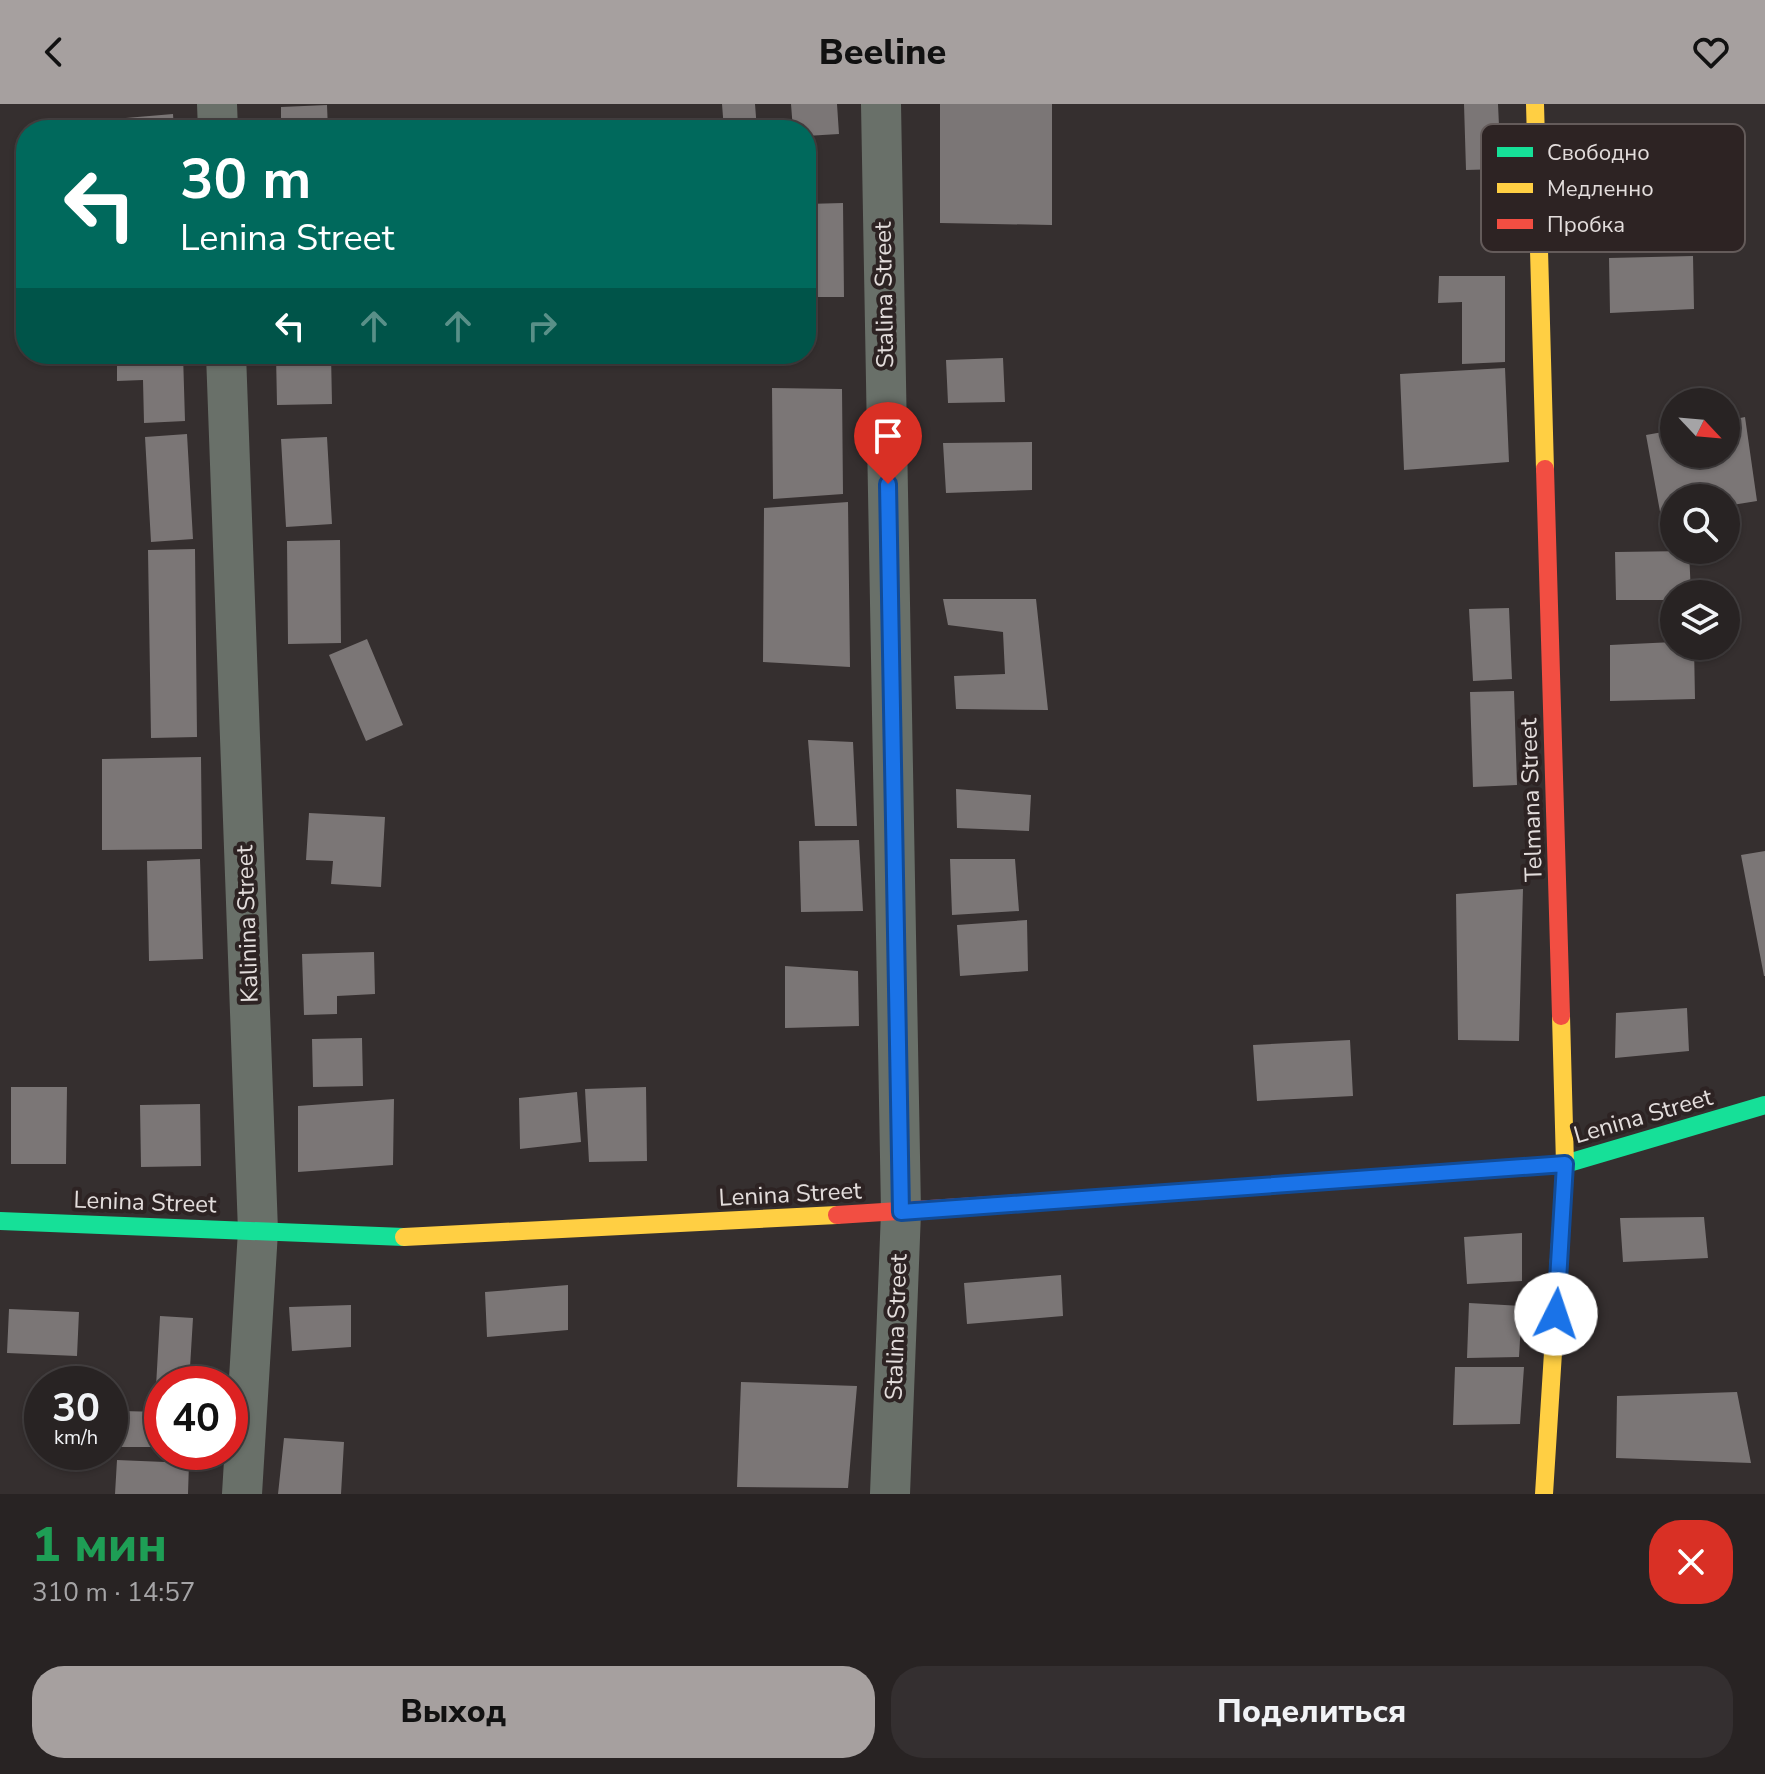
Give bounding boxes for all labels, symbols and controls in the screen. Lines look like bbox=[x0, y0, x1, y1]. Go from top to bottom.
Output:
text: Beeline bbox=[819, 28, 946, 77]
icon: back bbox=[32, 30, 76, 74]
icon: heart bbox=[1689, 30, 1733, 74]
legend bbox=[1481, 124, 1745, 252]
text: Свободно bbox=[1547, 138, 1650, 168]
text: 30 m bbox=[180, 141, 311, 218]
icon: left bbox=[48, 152, 152, 256]
text: Медленно bbox=[1547, 174, 1654, 204]
text: Пробка bbox=[1547, 210, 1625, 240]
text: Lenina Street bbox=[180, 214, 394, 263]
street label: Stalina Street bbox=[867, 221, 901, 369]
icon: left bbox=[268, 304, 312, 348]
icon: ahead bbox=[352, 304, 396, 348]
icon: ahead bbox=[436, 304, 480, 348]
icon: right bbox=[520, 304, 564, 348]
north arrow bbox=[1660, 388, 1740, 468]
map controls bbox=[1660, 388, 1740, 660]
pin bbox=[854, 402, 922, 484]
icon: arrive bbox=[866, 414, 910, 458]
button: search bbox=[1660, 484, 1740, 564]
button: layers bbox=[1660, 580, 1740, 660]
street label: Telmana Street bbox=[1512, 717, 1550, 882]
street label: Kalinina Street bbox=[228, 844, 266, 1003]
street label: Lenina Street bbox=[1570, 1081, 1717, 1151]
street label: Lenina Street bbox=[718, 1174, 863, 1214]
street label: Lenina Street bbox=[73, 1184, 218, 1221]
street label: Stalina Street bbox=[877, 1253, 915, 1401]
position arrow bbox=[1514, 1272, 1598, 1356]
speed limit sign: 40 bbox=[144, 1366, 248, 1470]
text: 30 bbox=[52, 1381, 100, 1435]
text: km/h bbox=[54, 1424, 98, 1451]
text: 1 мин bbox=[32, 1512, 167, 1578]
button: close bbox=[1649, 1520, 1733, 1604]
text: 310 m · 14:57 bbox=[32, 1575, 195, 1610]
button: Выход bbox=[32, 1666, 875, 1758]
button: Поделиться bbox=[891, 1666, 1733, 1758]

